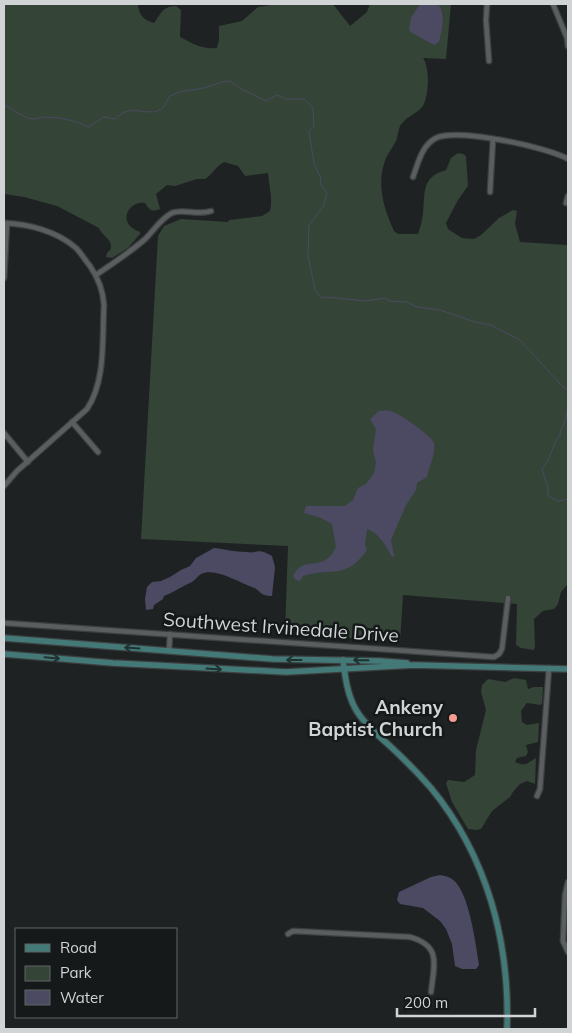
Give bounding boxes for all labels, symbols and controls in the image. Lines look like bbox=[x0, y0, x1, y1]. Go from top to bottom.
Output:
street label: Southwest Irvinedale Drive bbox=[162, 607, 400, 647]
one-way arrow bbox=[124, 643, 140, 653]
one-way arrow bbox=[44, 653, 60, 663]
one-way arrow bbox=[286, 655, 302, 665]
one-way arrow bbox=[353, 655, 370, 665]
one-way arrow bbox=[206, 664, 222, 673]
place label: Ankeny Baptist Church bbox=[308, 695, 444, 741]
marker: Ankeny Baptist Church bbox=[447, 712, 459, 724]
legend bbox=[15, 928, 178, 1018]
text: Road bbox=[60, 938, 97, 957]
text: Park bbox=[60, 963, 92, 982]
scale bar bbox=[397, 986, 534, 1018]
text: Water bbox=[60, 988, 104, 1007]
text: 200 m bbox=[404, 993, 448, 1012]

